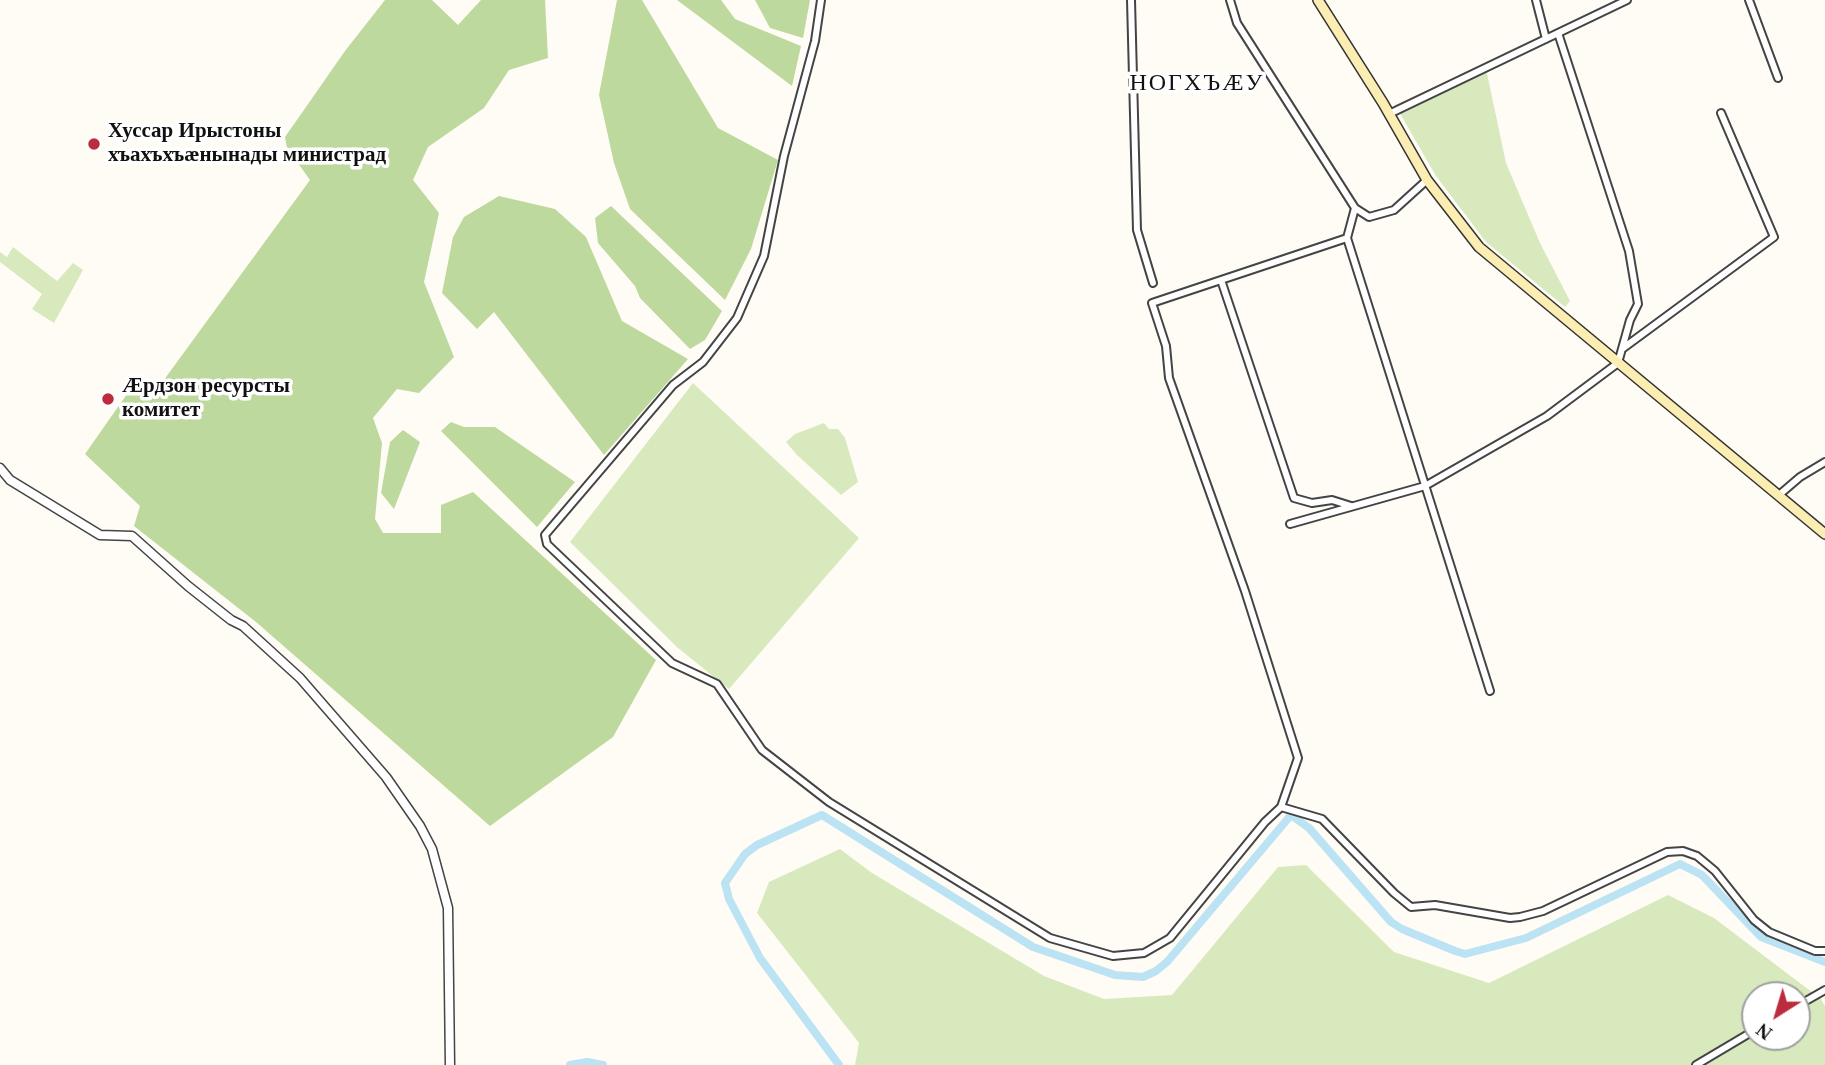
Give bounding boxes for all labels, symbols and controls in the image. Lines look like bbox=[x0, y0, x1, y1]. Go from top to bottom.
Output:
district label: НОГХЪÆУ bbox=[1130, 70, 1264, 98]
place label: Хуссар Ирыстоны хъахъхъæнынады министрад bbox=[108, 119, 390, 169]
marker: Хуссар Ирыстоны хъахъхъæнынады министрад bbox=[86, 136, 102, 152]
place label: Æрдзон ресурсты комитет bbox=[122, 374, 289, 424]
marker: Æрдзон ресурсты комитет bbox=[100, 391, 116, 407]
north arrow bbox=[1741, 981, 1811, 1051]
text: N bbox=[1752, 1019, 1776, 1044]

